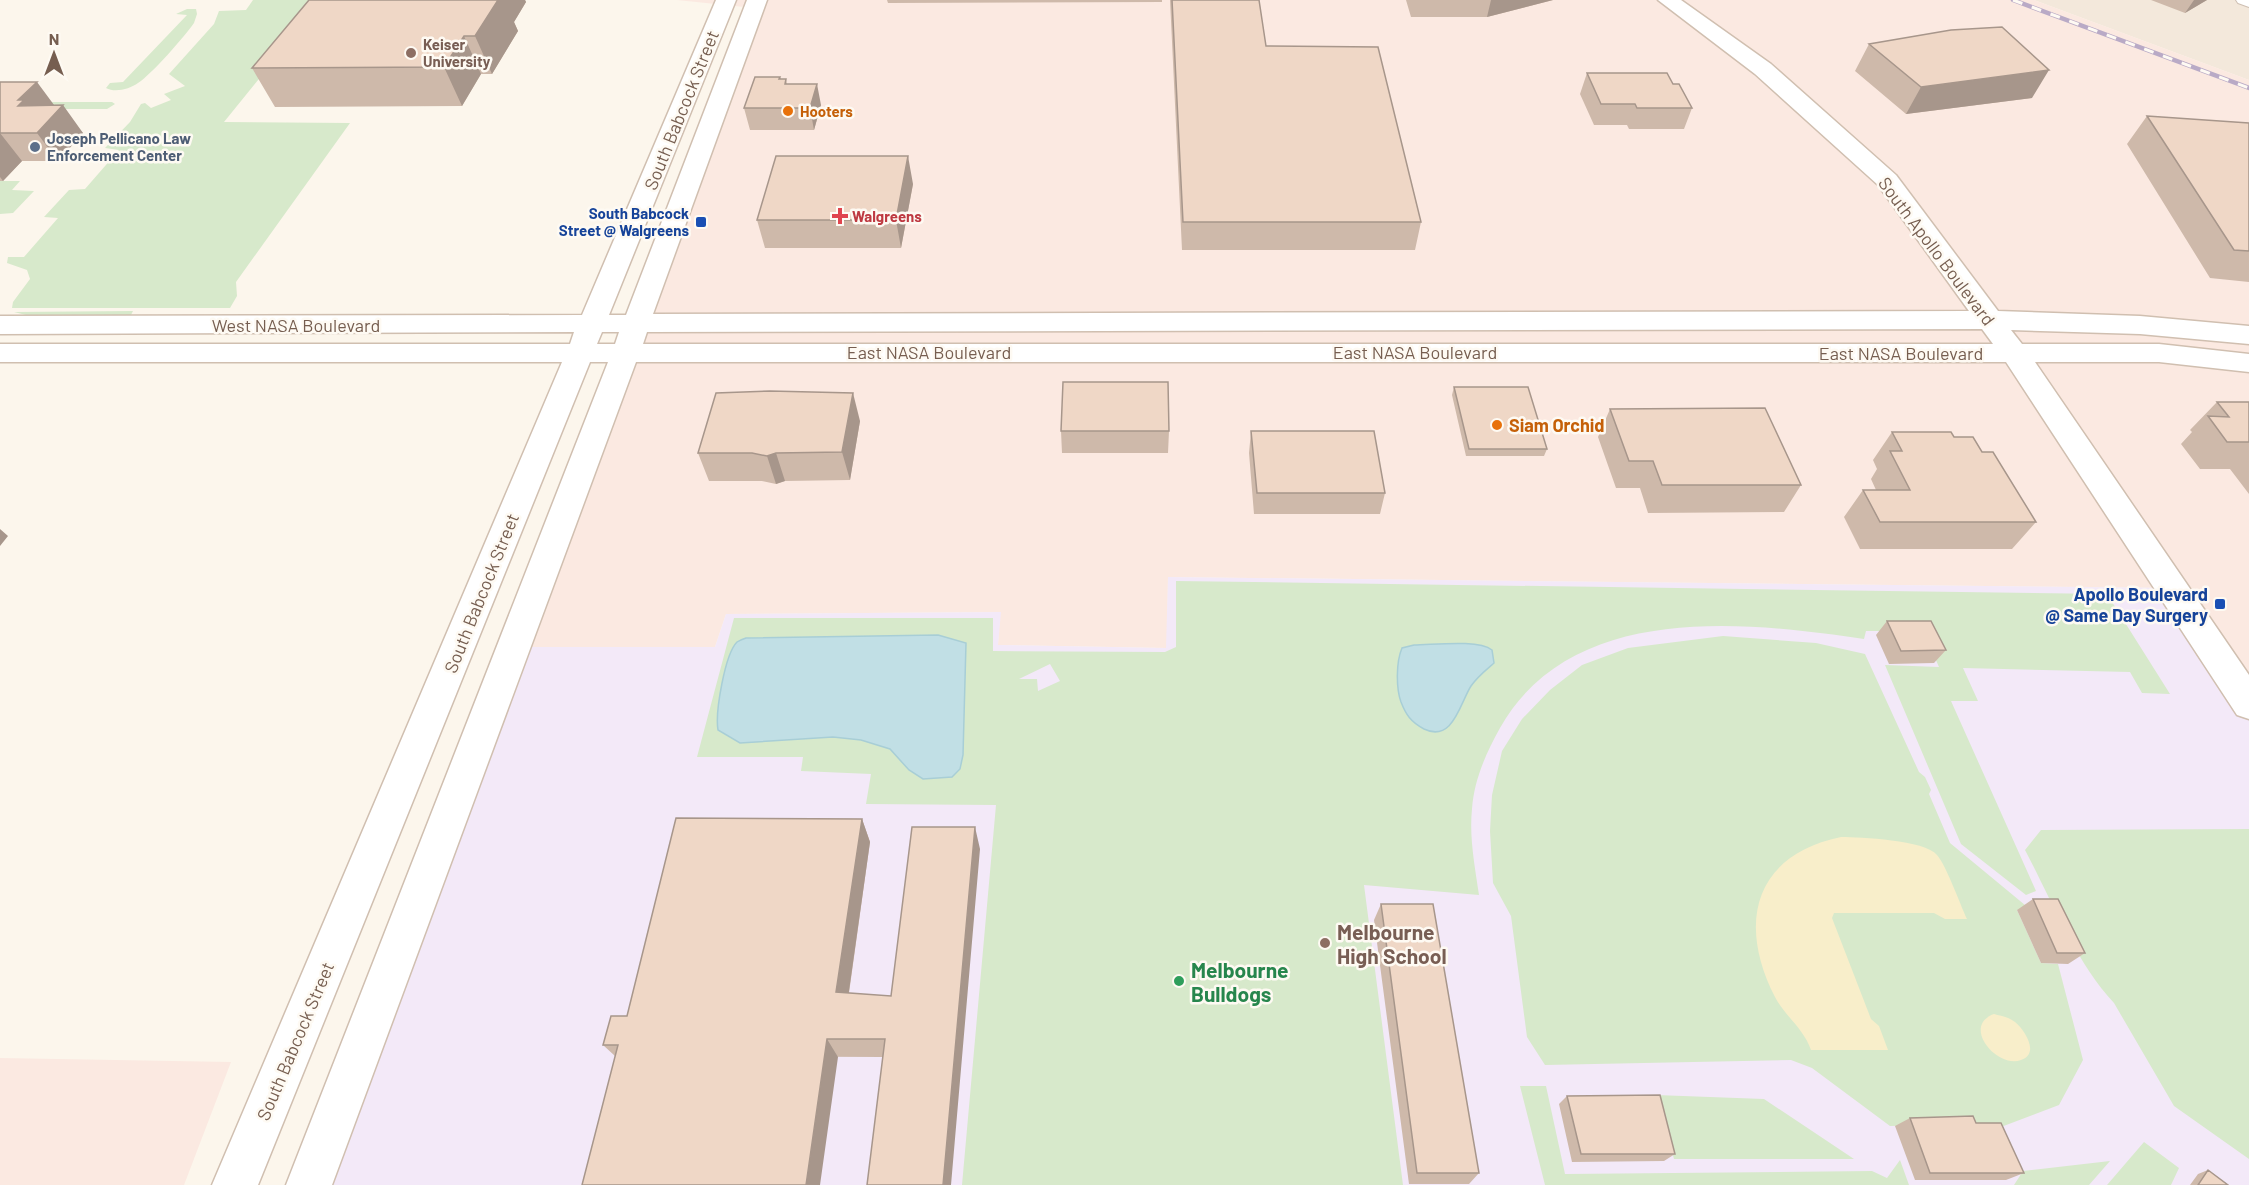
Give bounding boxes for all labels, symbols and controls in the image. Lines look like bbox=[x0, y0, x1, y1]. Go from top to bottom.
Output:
north arrow bbox=[24, 24, 84, 84]
street label: South Babcock Street bbox=[639, 27, 723, 193]
text: N bbox=[49, 29, 59, 48]
place label: Keiser University bbox=[423, 35, 491, 70]
marker: Keiser University bbox=[404, 46, 418, 60]
place label: Hooters bbox=[800, 102, 853, 120]
marker: Hooters bbox=[781, 104, 795, 118]
place label: Joseph Pellicano Law Enforcement Center bbox=[47, 129, 191, 164]
marker: Joseph Pellicano Law Enforcement Center bbox=[28, 140, 42, 154]
street label: South Apollo Boulevard bbox=[1874, 172, 2000, 330]
place label: South Babcock Street @ Walgreens bbox=[559, 204, 689, 239]
place label: Walgreens bbox=[852, 207, 922, 225]
marker: Walgreens bbox=[833, 209, 847, 223]
marker: South Babcock Street @ Walgreens bbox=[694, 215, 708, 229]
street label: West NASA Boulevard bbox=[212, 314, 380, 336]
street label: East NASA Boulevard bbox=[847, 341, 1011, 363]
street label: East NASA Boulevard bbox=[1333, 341, 1497, 363]
street label: East NASA Boulevard bbox=[1819, 342, 1983, 364]
place label: Siam Orchid bbox=[1509, 414, 1605, 436]
marker: Siam Orchid bbox=[1490, 418, 1504, 432]
street label: South Babcock Street bbox=[439, 510, 523, 676]
place label: Apollo Boulevard @ Same Day Surgery bbox=[2045, 583, 2208, 626]
marker: Apollo Boulevard @ Same Day Surgery bbox=[2213, 597, 2227, 611]
place label: Melbourne High School bbox=[1337, 919, 1447, 968]
marker: Melbourne High School bbox=[1318, 936, 1332, 950]
place label: Melbourne Bulldogs bbox=[1191, 957, 1289, 1006]
street label: South Babcock Street bbox=[252, 958, 338, 1124]
marker: Melbourne Bulldogs bbox=[1172, 974, 1186, 988]

